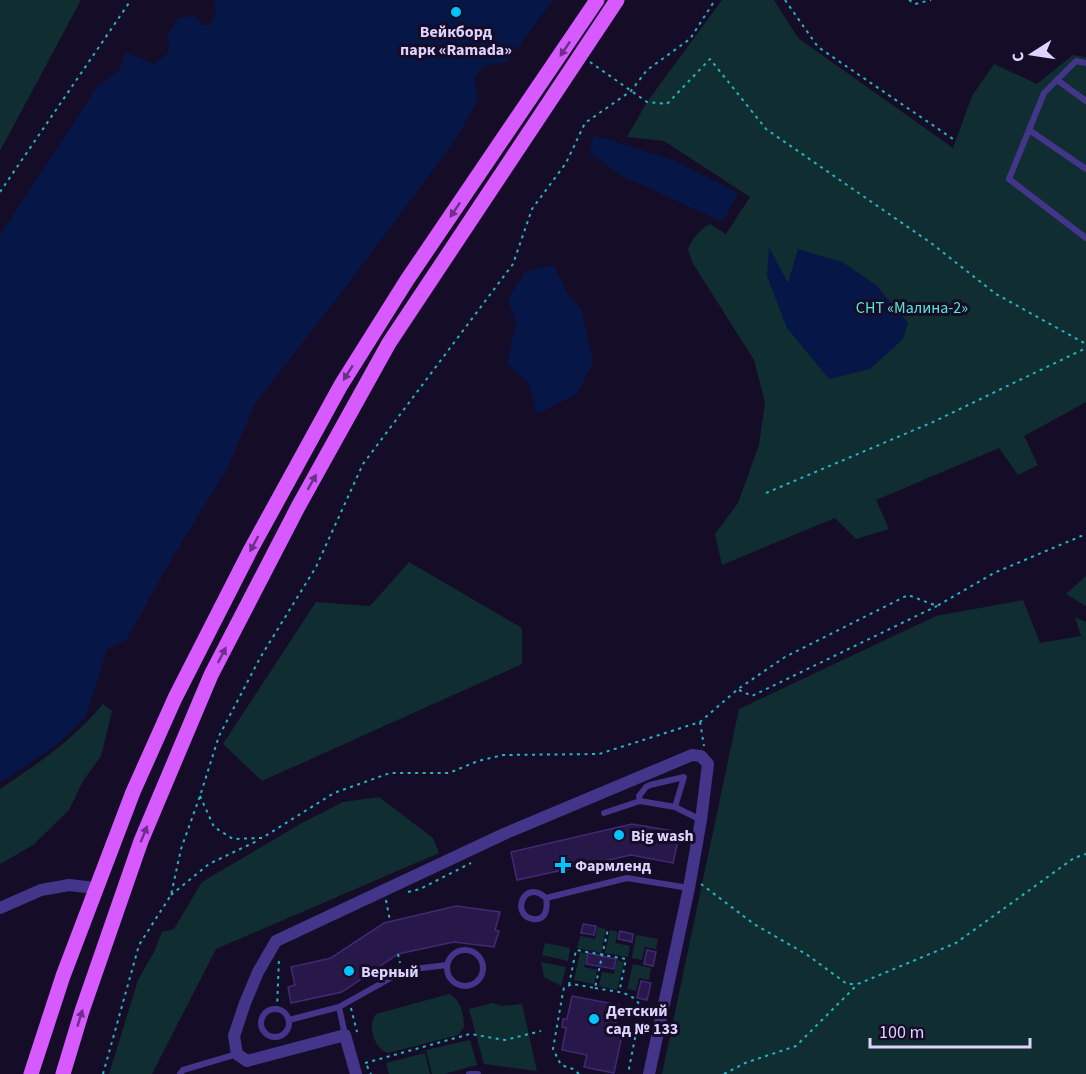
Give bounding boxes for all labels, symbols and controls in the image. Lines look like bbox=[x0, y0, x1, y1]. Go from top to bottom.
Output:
marker: Вейкборд парк «Ramada» bbox=[449, 5, 463, 19]
place label: Вейкборд парк «Ramada» bbox=[400, 21, 512, 61]
north arrow bbox=[1002, 24, 1062, 84]
one-way arrow bbox=[559, 41, 570, 57]
text: С bbox=[1007, 50, 1030, 64]
one-way arrow bbox=[449, 202, 460, 218]
park label: СНТ «Малина-2» bbox=[856, 297, 968, 319]
one-way arrow bbox=[343, 365, 354, 381]
one-way arrow bbox=[307, 473, 317, 490]
one-way arrow bbox=[249, 536, 259, 553]
one-way arrow bbox=[216, 646, 226, 664]
one-way arrow bbox=[140, 825, 149, 843]
place label: Big wash bbox=[631, 825, 694, 847]
marker: Big wash bbox=[612, 828, 626, 842]
place label: Фармленд bbox=[575, 855, 652, 877]
marker: Фармленд bbox=[556, 858, 570, 872]
place label: Верный bbox=[361, 961, 419, 983]
marker: Верный bbox=[342, 964, 356, 978]
place label: Детский сад № 133 bbox=[606, 1000, 678, 1040]
one-way arrow bbox=[76, 1009, 85, 1027]
scale bar bbox=[870, 1011, 1030, 1049]
marker: Детский сад № 133 bbox=[587, 1012, 601, 1026]
text: 100 m bbox=[879, 1020, 924, 1045]

